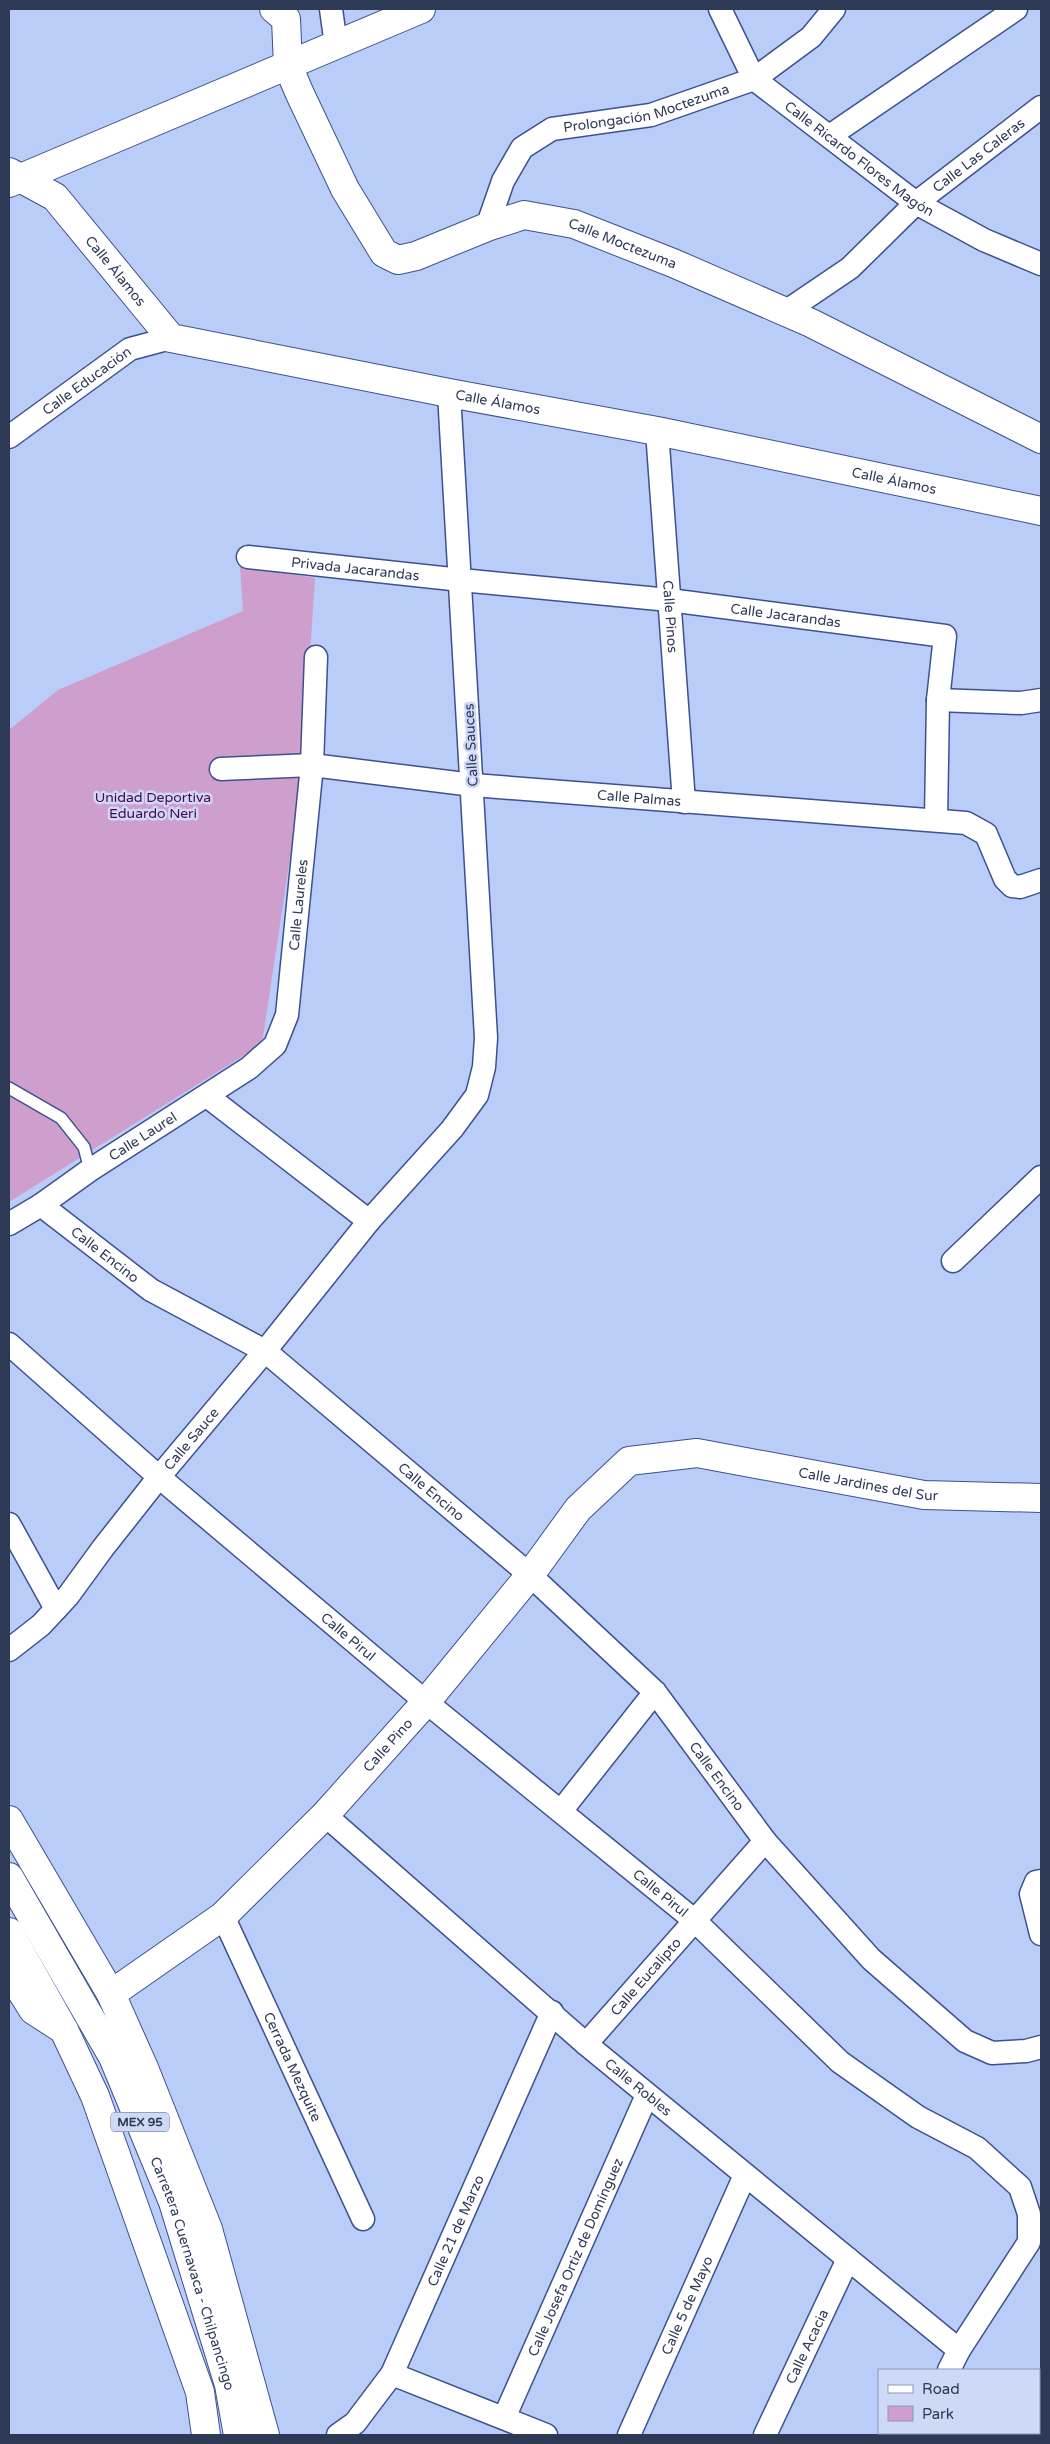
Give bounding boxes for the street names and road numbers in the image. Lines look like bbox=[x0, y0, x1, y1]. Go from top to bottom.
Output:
street label: Prolongación Moctezuma bbox=[562, 80, 731, 136]
street label: Calle Ricardo Flores Magón bbox=[781, 97, 937, 220]
street label: Calle Las Caleras bbox=[929, 114, 1028, 196]
street label: Calle Moctezuma bbox=[567, 215, 679, 272]
street label: Calle Álamos bbox=[82, 232, 150, 310]
street label: Calle Educación bbox=[39, 343, 134, 418]
street label: Calle Álamos bbox=[454, 386, 542, 418]
street label: Calle Álamos bbox=[850, 463, 938, 498]
street label: Privada Jacarandas bbox=[290, 553, 421, 584]
street label: Calle Pinos bbox=[659, 580, 682, 654]
street label: Calle Jacarandas bbox=[730, 600, 842, 631]
street label: Calle Sauces bbox=[460, 703, 482, 787]
street label: Calle Palmas bbox=[597, 786, 682, 810]
street label: Calle Laureles bbox=[285, 858, 311, 951]
street label: Calle Laurel bbox=[106, 1108, 180, 1164]
street label: Calle Encino bbox=[68, 1223, 143, 1286]
street label: Calle Sauce bbox=[160, 1404, 222, 1474]
street label: Calle Encino bbox=[395, 1459, 468, 1524]
street label: Calle Jardines del Sur bbox=[797, 1463, 939, 1504]
street label: Calle Pirul bbox=[317, 1609, 379, 1664]
street label: Calle Pino bbox=[359, 1715, 416, 1775]
street label: Calle Encino bbox=[686, 1738, 748, 1814]
street label: Calle Pirul bbox=[629, 1865, 692, 1920]
street label: Calle Eucalipto bbox=[607, 1934, 684, 2019]
street label: Cerrada Mezquite bbox=[260, 2009, 325, 2124]
street label: Calle Robles bbox=[601, 2055, 676, 2120]
road number: MEX 95 bbox=[111, 2112, 169, 2132]
street label: Carretera Cuernavaca - Chilpancingo bbox=[147, 2154, 238, 2392]
street label: Calle Josefa Ortiz de Domínguez bbox=[524, 2155, 627, 2359]
street label: Calle 21 de Marzo bbox=[423, 2172, 487, 2289]
street label: Calle 5 de Mayo bbox=[657, 2253, 716, 2357]
street label: Calle Acacia bbox=[782, 2306, 832, 2386]

